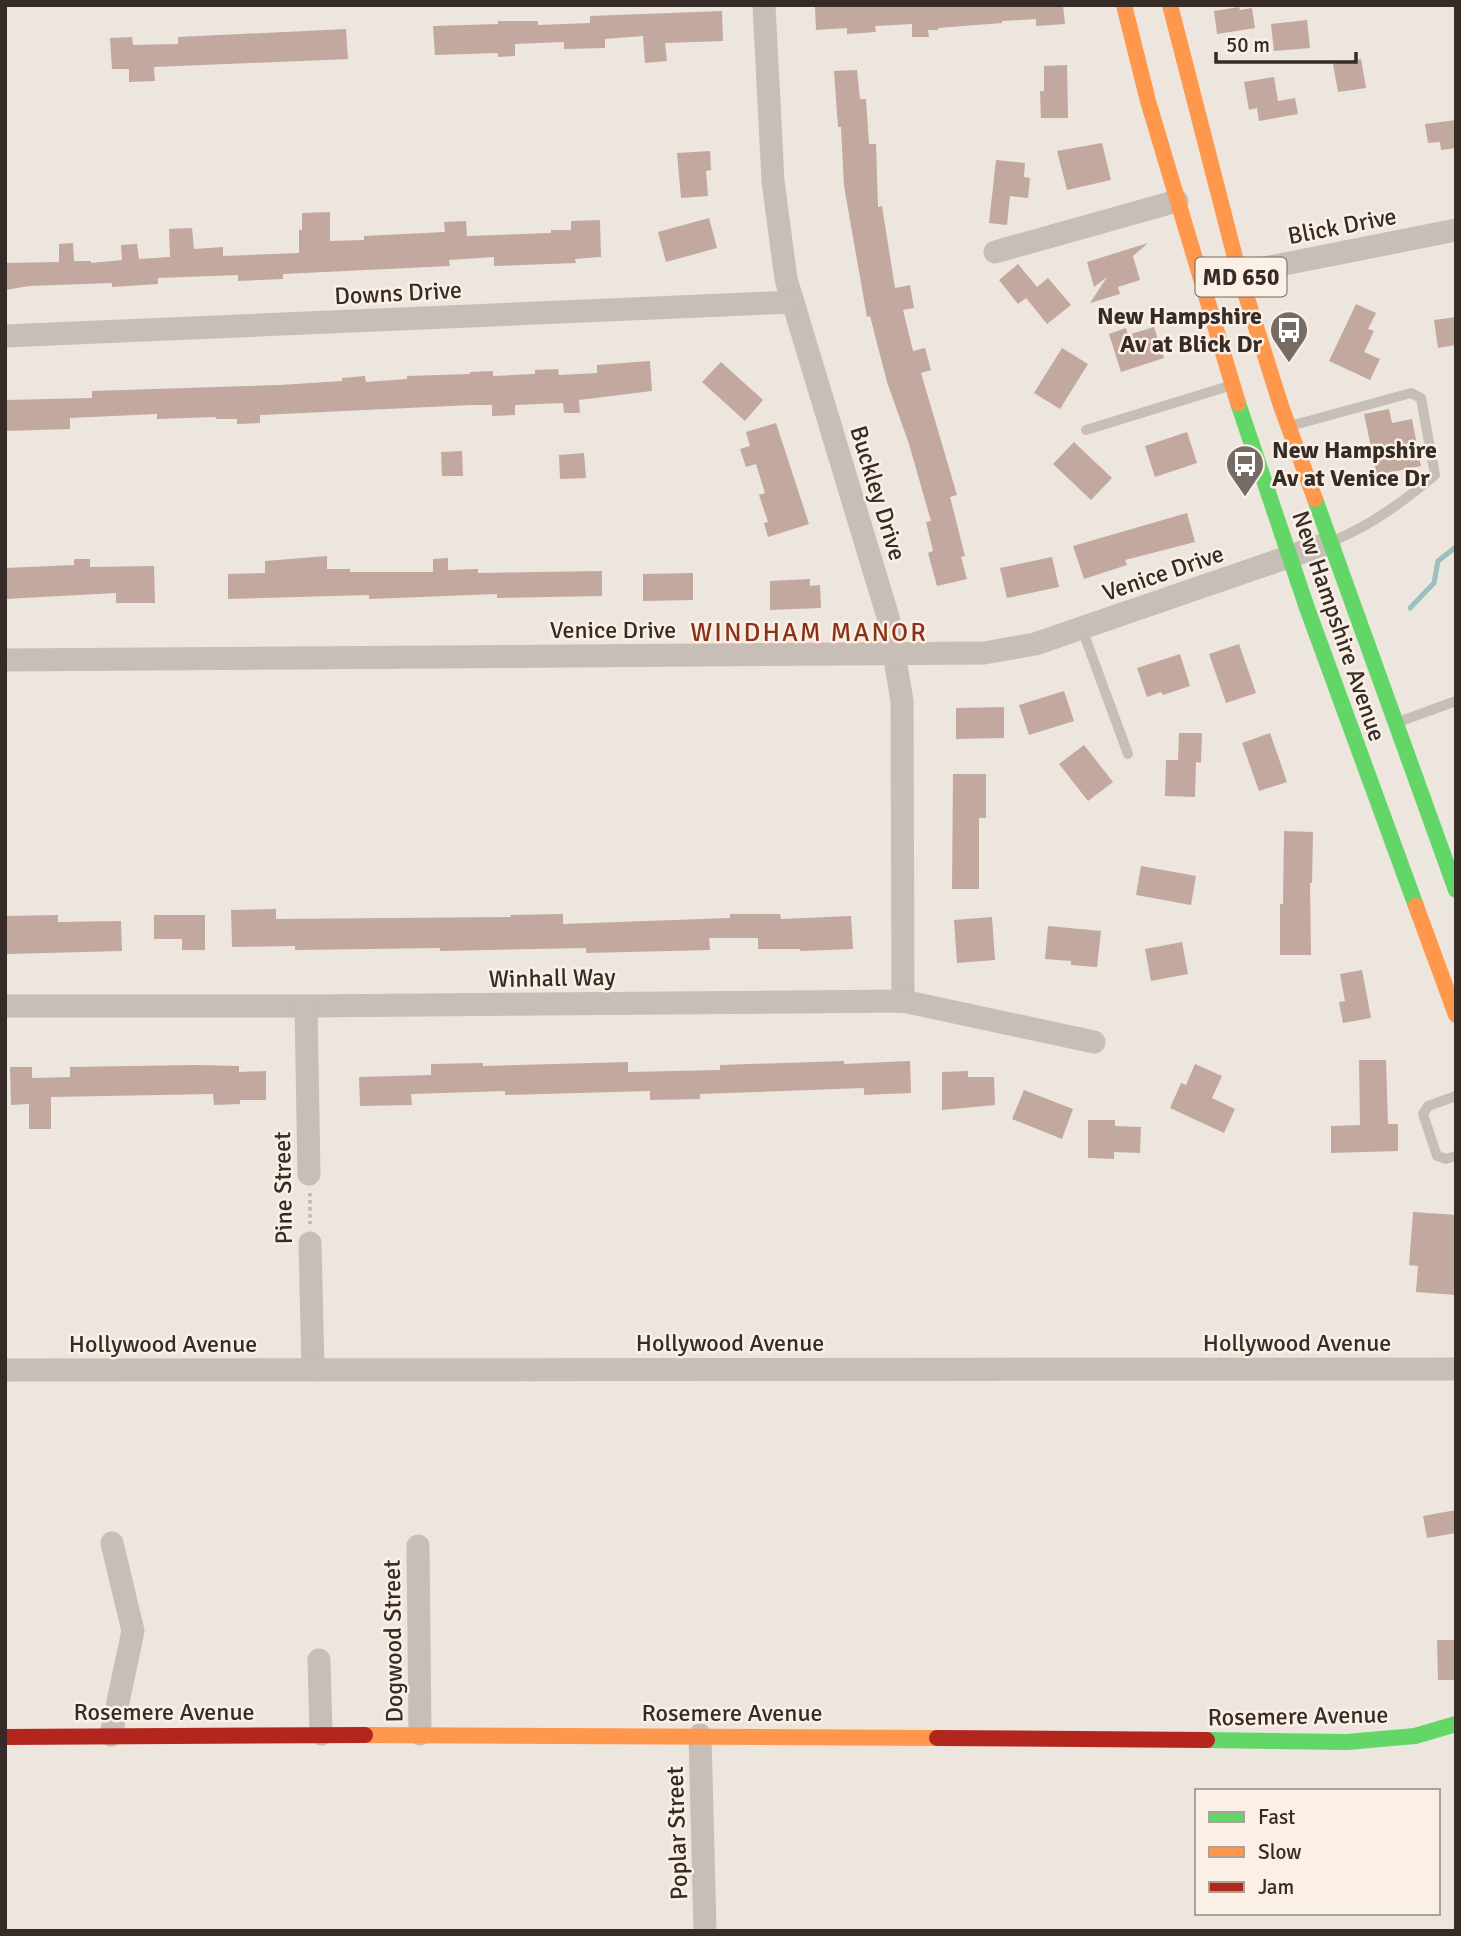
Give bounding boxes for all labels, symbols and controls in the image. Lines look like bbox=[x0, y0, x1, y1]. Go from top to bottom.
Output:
scale bar bbox=[1216, 21, 1356, 65]
text: 50 m bbox=[1226, 32, 1270, 58]
street label: Blick Drive bbox=[1285, 201, 1399, 251]
road number: MD 650 bbox=[1196, 258, 1286, 296]
street label: Downs Drive bbox=[333, 275, 463, 311]
place label: New Hampshire Av at Blick Dr bbox=[1097, 301, 1262, 359]
bus stop icon: New Hampshire Av at Blick Dr bbox=[1268, 309, 1310, 364]
street label: Buckley Drive bbox=[843, 422, 913, 564]
place label: New Hampshire Av at Venice Dr bbox=[1272, 435, 1437, 493]
bus stop icon: New Hampshire Av at Venice Dr bbox=[1224, 443, 1266, 498]
street label: New Hampshire Avenue bbox=[1285, 507, 1393, 745]
street label: Venice Drive bbox=[1098, 538, 1228, 608]
street label: Venice Drive bbox=[550, 615, 676, 645]
district label: WINDHAM MANOR bbox=[690, 617, 928, 649]
street label: Winhall Way bbox=[488, 962, 616, 994]
street label: Pine Street bbox=[267, 1131, 299, 1245]
street label: Hollywood Avenue bbox=[636, 1328, 824, 1358]
street label: Hollywood Avenue bbox=[1203, 1328, 1391, 1358]
street label: Hollywood Avenue bbox=[69, 1329, 257, 1359]
street label: Dogwood Street bbox=[377, 1559, 409, 1723]
street label: Rosemere Avenue bbox=[74, 1697, 254, 1727]
street label: Rosemere Avenue bbox=[642, 1698, 822, 1728]
street label: Rosemere Avenue bbox=[1207, 1699, 1389, 1733]
street label: Poplar Street bbox=[660, 1765, 694, 1901]
legend bbox=[1195, 1789, 1440, 1915]
text: Fast bbox=[1258, 1804, 1295, 1830]
text: Slow bbox=[1258, 1839, 1302, 1865]
text: Jam bbox=[1258, 1874, 1294, 1900]

